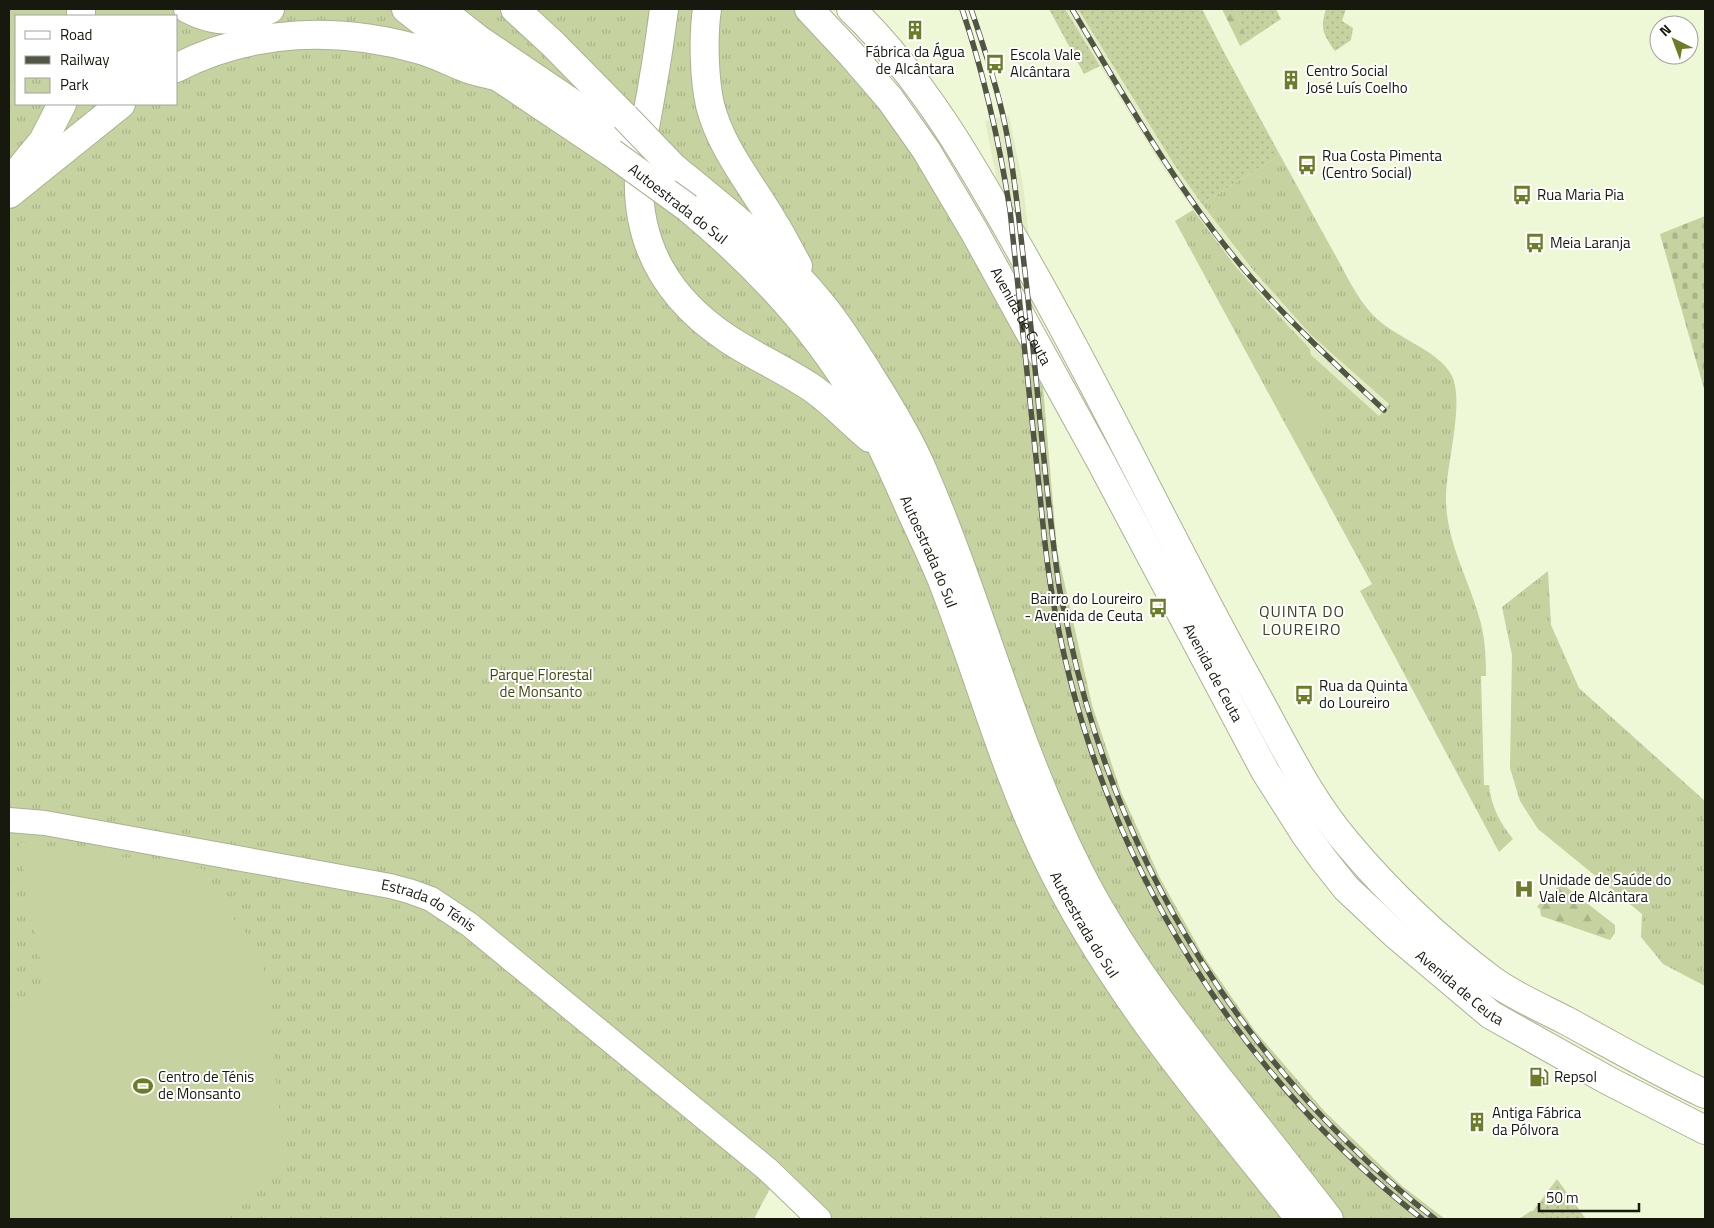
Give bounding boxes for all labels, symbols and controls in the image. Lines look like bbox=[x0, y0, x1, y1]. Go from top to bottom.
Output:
legend bbox=[15, 15, 178, 105]
north arrow bbox=[1649, 15, 1699, 65]
building icon: Fábrica da Água de Alcântara bbox=[904, 19, 926, 41]
text: N bbox=[1654, 19, 1676, 41]
text: Road bbox=[60, 23, 92, 46]
place label: Fábrica da Água de Alcântara bbox=[865, 40, 965, 80]
place label: Escola Vale Alcântara bbox=[1010, 43, 1081, 83]
text: Railway bbox=[60, 48, 110, 71]
bus stop icon: Escola Vale Alcântara bbox=[984, 53, 1006, 75]
place label: Centro Social José Luís Coelho bbox=[1306, 59, 1408, 99]
building icon: Centro Social José Luís Coelho bbox=[1280, 69, 1302, 91]
text: Park bbox=[60, 73, 89, 96]
place label: Rua Costa Pimenta (Centro Social) bbox=[1322, 144, 1443, 184]
bus stop icon: Rua Costa Pimenta (Centro Social) bbox=[1296, 154, 1318, 176]
street label: Autoestrada do Sul bbox=[624, 158, 733, 250]
place label: Rua Maria Pia bbox=[1537, 183, 1625, 206]
bus stop icon: Rua Maria Pia bbox=[1511, 184, 1533, 206]
place label: Meia Laranja bbox=[1550, 231, 1631, 254]
bus stop icon: Meia Laranja bbox=[1524, 232, 1546, 254]
street label: Avenida de Ceuta bbox=[985, 263, 1058, 370]
street label: Autoestrada do Sul bbox=[895, 492, 963, 611]
place label: Bairro do Loureiro - Avenida de Ceuta bbox=[1025, 587, 1143, 627]
bus stop icon: Bairro do Loureiro - Avenida de Ceuta bbox=[1147, 597, 1169, 619]
district label: QUINTA DO LOUREIRO bbox=[1259, 599, 1345, 641]
street label: Avenida de Ceuta bbox=[1178, 619, 1249, 726]
park label: Parque Florestal de Monsanto bbox=[489, 663, 593, 703]
place label: Rua da Quinta do Loureiro bbox=[1319, 674, 1408, 714]
bus stop icon: Rua da Quinta do Loureiro bbox=[1293, 684, 1315, 706]
street label: Autoestrada do Sul bbox=[1044, 867, 1125, 982]
place label: Unidade de Saúde do Vale de Alcântara bbox=[1539, 868, 1671, 908]
street label: Estrada do Ténis bbox=[380, 873, 482, 937]
hospital icon: Unidade de Saúde do Vale de Alcântara bbox=[1513, 878, 1535, 900]
street label: Avenida de Ceuta bbox=[1411, 944, 1509, 1031]
place label: Centro de Ténis de Monsanto bbox=[158, 1065, 254, 1105]
place label: Repsol bbox=[1554, 1065, 1597, 1088]
fuel station icon: Repsol bbox=[1528, 1066, 1550, 1088]
sports icon: Centro de Ténis de Monsanto bbox=[132, 1075, 154, 1097]
place label: Antiga Fábrica da Pólvora bbox=[1492, 1101, 1582, 1141]
building icon: Antiga Fábrica da Pólvora bbox=[1466, 1111, 1488, 1133]
scale bar bbox=[1539, 1180, 1639, 1212]
text: 50 m bbox=[1546, 1186, 1579, 1209]

